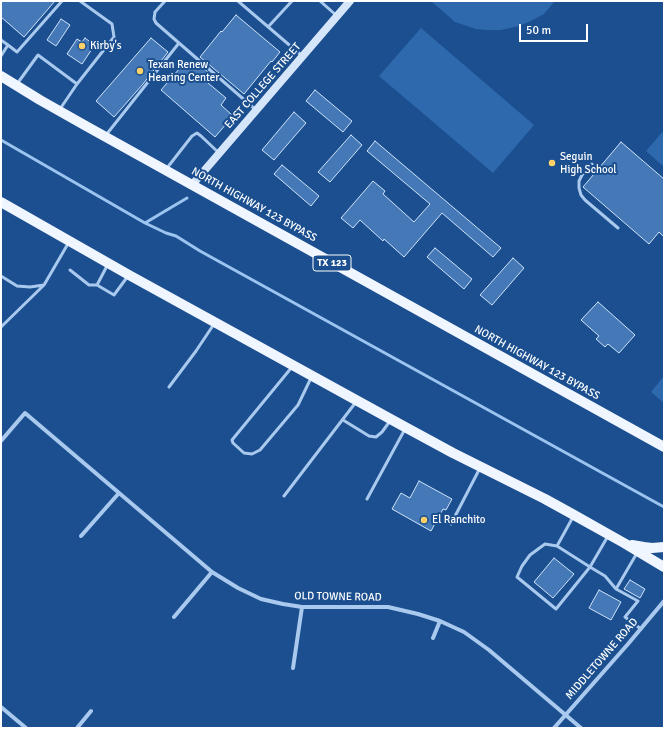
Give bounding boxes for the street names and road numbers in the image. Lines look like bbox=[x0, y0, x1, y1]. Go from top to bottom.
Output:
street label: EAST COLLEGE STREET bbox=[222, 40, 304, 132]
street label: NORTH HIGHWAY 123 BYPASS bbox=[189, 165, 319, 245]
road number: TX 123 bbox=[313, 255, 351, 271]
street label: NORTH HIGHWAY 123 BYPASS bbox=[472, 323, 602, 403]
street label: OLD TOWNE ROAD bbox=[294, 590, 382, 604]
street label: MIDDLETOWNE ROAD bbox=[563, 616, 641, 702]

